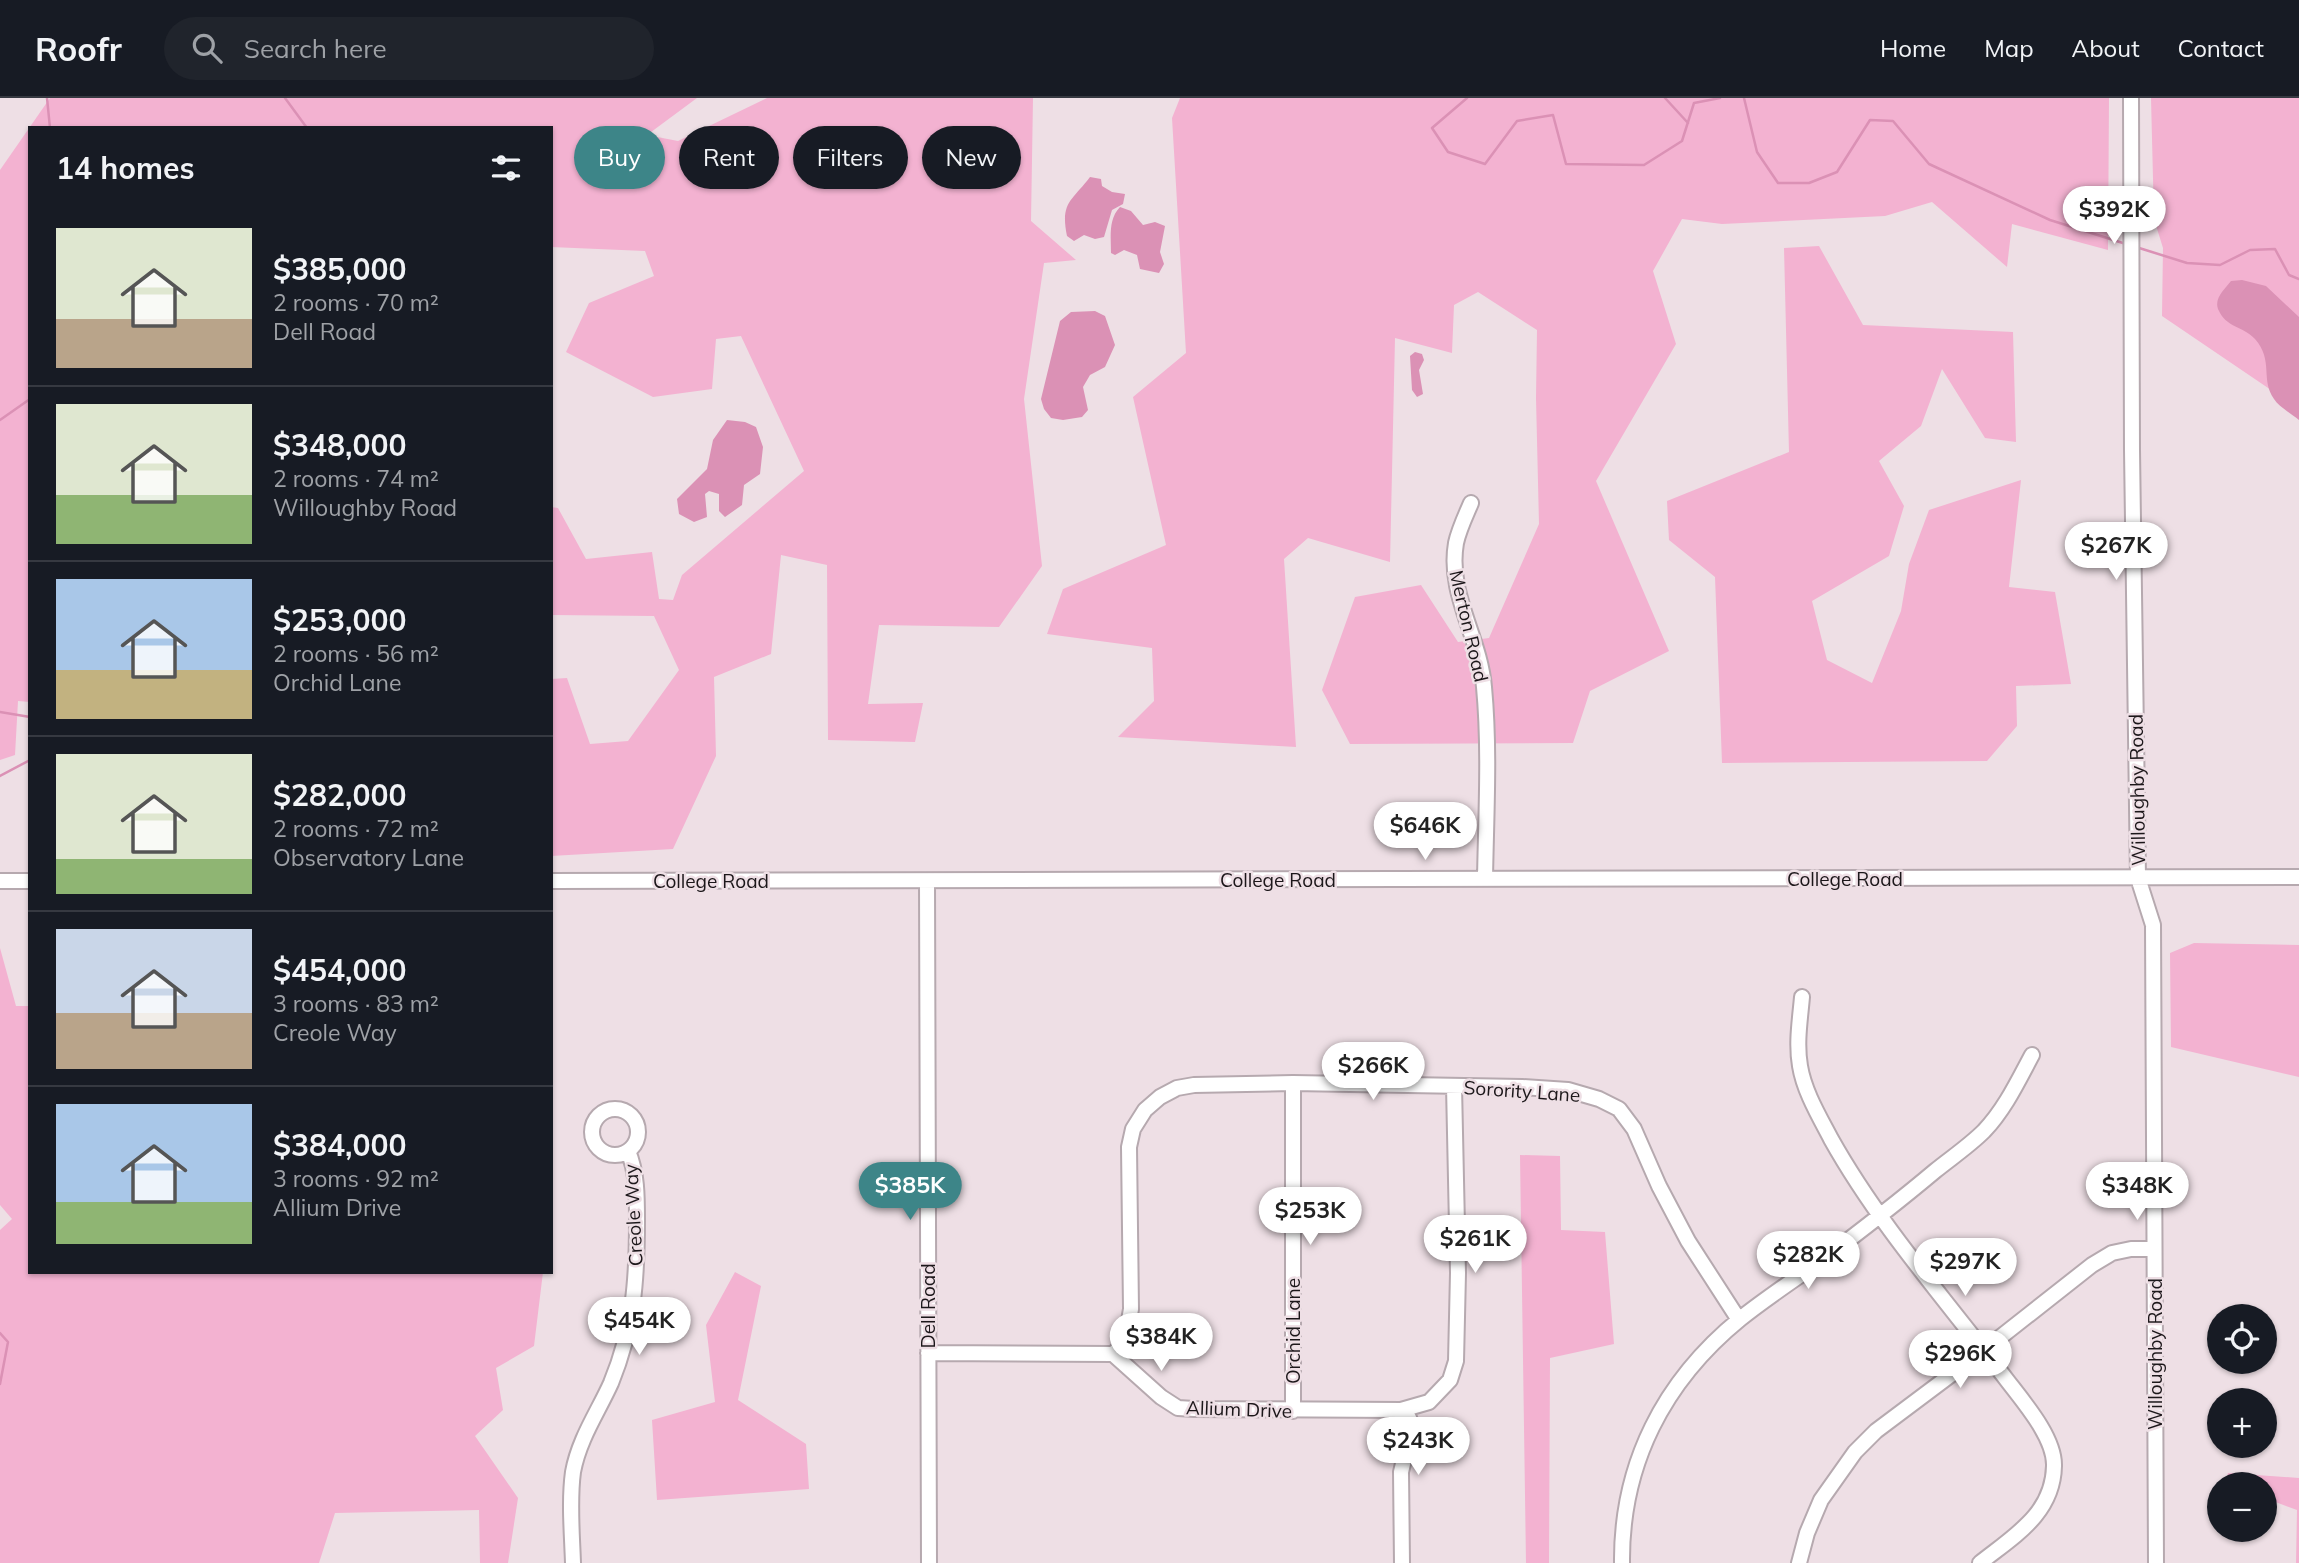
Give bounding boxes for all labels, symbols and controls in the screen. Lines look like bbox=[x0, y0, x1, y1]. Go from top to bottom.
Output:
search box bbox=[164, 17, 654, 80]
text: Roofr bbox=[35, 28, 122, 69]
icon: search bbox=[188, 29, 226, 67]
text: Search here bbox=[244, 32, 387, 65]
text: Home bbox=[1880, 33, 1946, 63]
text: Map bbox=[1984, 33, 2034, 63]
text: About bbox=[2072, 33, 2140, 63]
text: Contact bbox=[2178, 33, 2264, 63]
chip: Buy bbox=[574, 126, 665, 189]
chip: Rent bbox=[679, 126, 779, 189]
chip: Filters bbox=[793, 126, 908, 189]
chip: New bbox=[922, 126, 1021, 189]
text: 14 homes bbox=[56, 149, 195, 187]
icon: filters bbox=[487, 149, 525, 187]
pin: $392K bbox=[2065, 186, 2163, 246]
text: $392K bbox=[2079, 194, 2149, 223]
text: $385,000 bbox=[273, 250, 406, 288]
icon: home bbox=[112, 256, 196, 340]
text: 2 rooms · 70 m² bbox=[273, 288, 439, 317]
text: Dell Road bbox=[273, 317, 376, 346]
text: $348,000 bbox=[273, 426, 406, 464]
icon: home bbox=[112, 432, 196, 516]
text: 2 rooms · 74 m² bbox=[273, 464, 439, 493]
text: Willoughby Road bbox=[273, 493, 457, 522]
pin: $267K bbox=[2067, 522, 2165, 582]
text: $267K bbox=[2081, 530, 2151, 559]
street label: Merton Road bbox=[1444, 568, 1494, 684]
text: $253,000 bbox=[273, 601, 406, 639]
icon: home bbox=[112, 607, 196, 691]
text: 2 rooms · 56 m² bbox=[273, 639, 439, 668]
text: Orchid Lane bbox=[273, 668, 401, 697]
street label: Willoughby Road bbox=[2124, 714, 2150, 866]
text: $282,000 bbox=[273, 776, 406, 814]
icon: home bbox=[112, 782, 196, 866]
pin: $646K bbox=[1376, 802, 1474, 862]
text: $646K bbox=[1390, 810, 1460, 839]
text: 2 rooms · 72 m² bbox=[273, 814, 439, 843]
text: Observatory Lane bbox=[273, 843, 464, 872]
street label: College Road bbox=[1787, 867, 1903, 891]
street label: College Road bbox=[1220, 868, 1336, 892]
street label: College Road bbox=[653, 869, 769, 893]
text: $454,000 bbox=[273, 951, 406, 989]
icon: home bbox=[112, 957, 196, 1041]
text: 3 rooms · 83 m² bbox=[273, 989, 439, 1018]
text: Creole Way bbox=[273, 1018, 397, 1047]
pin: $266K bbox=[1324, 1042, 1422, 1102]
text: $266K bbox=[1338, 1050, 1408, 1079]
street label: Sorority Lane bbox=[1463, 1075, 1581, 1107]
text: $384,000 bbox=[273, 1126, 406, 1164]
icon: home bbox=[112, 1132, 196, 1216]
pin: $385K bbox=[861, 1162, 959, 1222]
pin: $348K bbox=[2088, 1162, 2186, 1222]
street label: Creole Way bbox=[618, 1163, 648, 1267]
text: 3 rooms · 92 m² bbox=[273, 1164, 439, 1193]
text: $385K bbox=[875, 1170, 945, 1199]
text: $348K bbox=[2102, 1170, 2172, 1199]
pin: $253K bbox=[1261, 1188, 1359, 1247]
text: Allium Drive bbox=[273, 1193, 401, 1222]
text: $253K bbox=[1275, 1195, 1345, 1224]
pin: $261K bbox=[1426, 1216, 1524, 1275]
text: $261K bbox=[1440, 1223, 1510, 1252]
pin: $282K bbox=[1759, 1232, 1857, 1291]
pin: $297K bbox=[1916, 1238, 2014, 1298]
text: $282K bbox=[1773, 1239, 1843, 1268]
text: $297K bbox=[1930, 1246, 2000, 1275]
street label: Dell Road bbox=[916, 1263, 940, 1349]
street label: Orchid Lane bbox=[1281, 1278, 1305, 1384]
street label: Willoughby Road bbox=[2143, 1278, 2167, 1430]
pin: $454K bbox=[590, 1298, 688, 1357]
map controls bbox=[2207, 1304, 2277, 1542]
button: locate bbox=[2207, 1304, 2277, 1374]
text: $454K bbox=[604, 1305, 674, 1334]
pin: $384K bbox=[1112, 1314, 1210, 1373]
text: $384K bbox=[1126, 1321, 1196, 1350]
pin: $296K bbox=[1911, 1330, 2009, 1390]
text: $296K bbox=[1925, 1338, 1995, 1367]
button: + bbox=[2207, 1388, 2277, 1458]
street label: Allium Drive bbox=[1186, 1395, 1292, 1423]
pin: $243K bbox=[1369, 1418, 1467, 1477]
text: $243K bbox=[1383, 1425, 1453, 1454]
button: − bbox=[2207, 1472, 2277, 1542]

